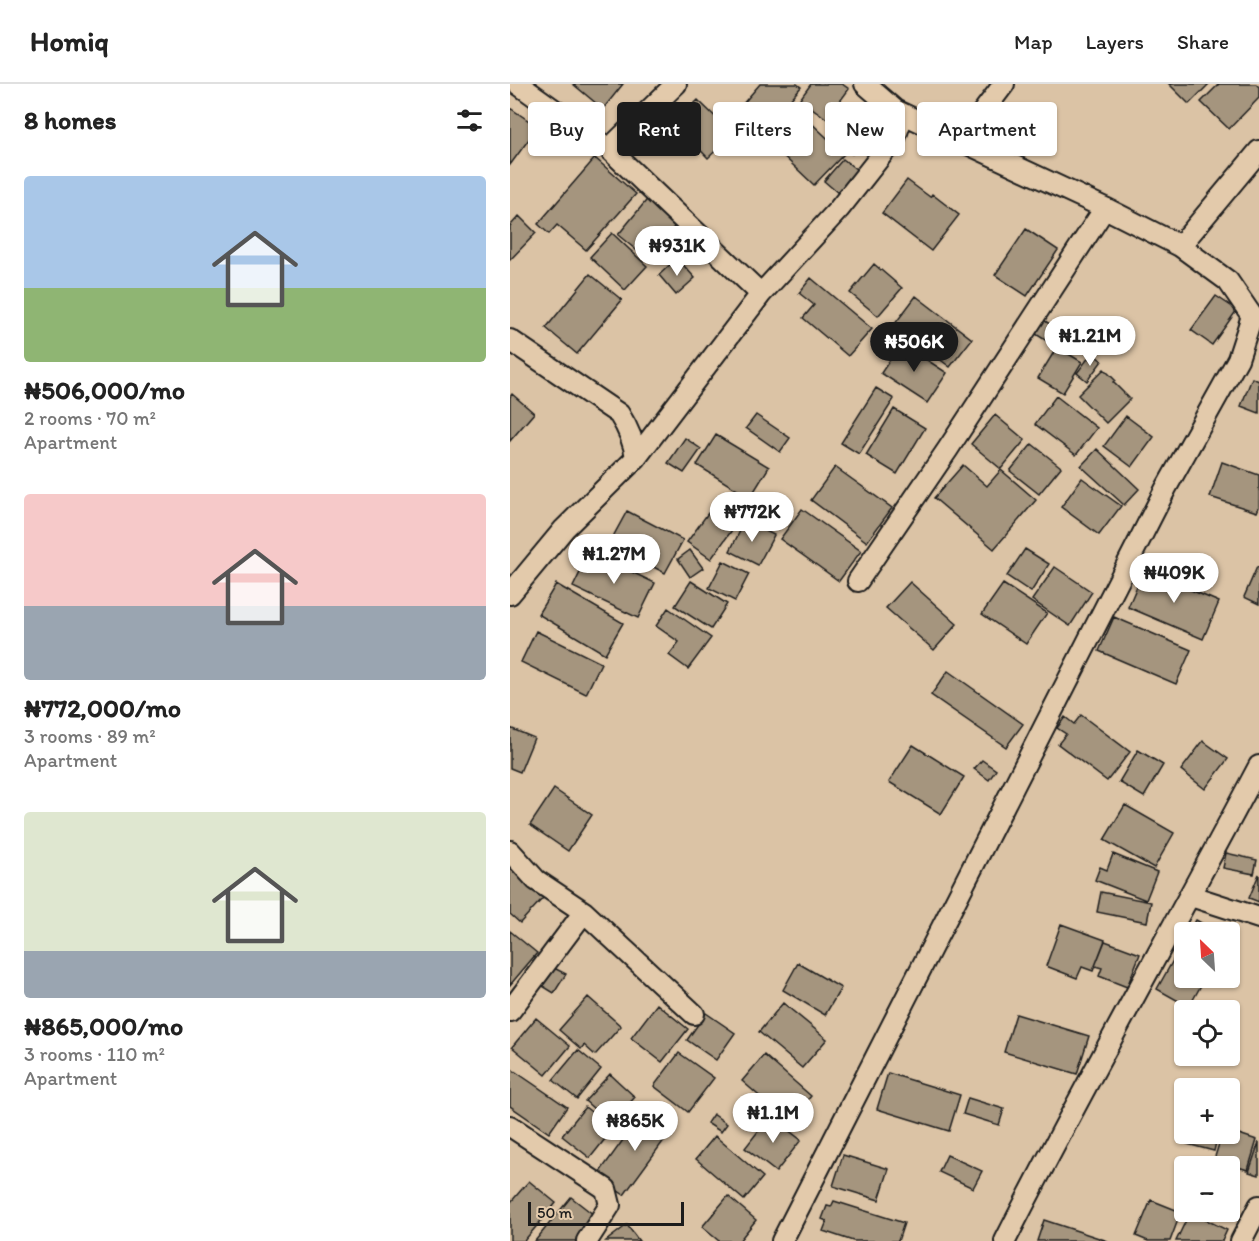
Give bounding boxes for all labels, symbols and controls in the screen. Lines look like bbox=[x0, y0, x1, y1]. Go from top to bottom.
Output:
text: Homiq bbox=[30, 24, 109, 58]
text: Map bbox=[1014, 29, 1053, 54]
text: Layers bbox=[1086, 29, 1144, 54]
text: Share bbox=[1177, 29, 1229, 54]
chip: Buy bbox=[528, 102, 605, 156]
chip: Rent bbox=[617, 102, 701, 156]
chip: Filters bbox=[713, 102, 813, 156]
chip: New bbox=[825, 102, 905, 156]
chip: Apartment bbox=[917, 102, 1057, 156]
text: 8 homes bbox=[24, 104, 116, 136]
icon: filters bbox=[453, 104, 486, 137]
icon: home bbox=[201, 215, 309, 323]
pin: ₦931K bbox=[635, 226, 719, 277]
text: ₦931K bbox=[649, 233, 705, 257]
pin: ₦1.21M bbox=[1041, 316, 1139, 367]
pin: ₦506K bbox=[872, 322, 956, 373]
text: ₦1.21M bbox=[1058, 323, 1122, 347]
text: ₦506K bbox=[884, 329, 944, 353]
text: ₦506,000/mo bbox=[24, 374, 185, 406]
text: 2 rooms · 70 m² bbox=[24, 406, 156, 430]
text: Apartment bbox=[24, 430, 117, 454]
pin: ₦772K bbox=[710, 492, 794, 543]
text: ₦772K bbox=[724, 499, 780, 523]
icon: home bbox=[201, 533, 309, 641]
pin: ₦1.27M bbox=[565, 534, 663, 585]
text: ₦1.27M bbox=[582, 541, 646, 565]
pin: ₦409K bbox=[1132, 553, 1216, 604]
text: ₦409K bbox=[1144, 560, 1204, 584]
text: ₦772,000/mo bbox=[24, 692, 181, 724]
text: 3 rooms · 89 m² bbox=[24, 724, 156, 748]
text: Apartment bbox=[24, 748, 117, 772]
icon: home bbox=[201, 851, 309, 959]
north arrow bbox=[1174, 922, 1240, 988]
map controls bbox=[1174, 922, 1240, 1222]
button: locate bbox=[1174, 1000, 1240, 1066]
text: ₦865,000/mo bbox=[24, 1010, 183, 1042]
text: 3 rooms · 110 m² bbox=[24, 1042, 165, 1066]
text: Apartment bbox=[24, 1066, 117, 1090]
button: + bbox=[1174, 1078, 1240, 1144]
pin: ₦1.1M bbox=[731, 1093, 815, 1144]
text: ₦1.1M bbox=[747, 1100, 799, 1124]
pin: ₦865K bbox=[593, 1101, 677, 1152]
text: ₦865K bbox=[606, 1108, 664, 1132]
button: − bbox=[1174, 1156, 1240, 1222]
scale bar bbox=[528, 1199, 684, 1226]
text: 50 m bbox=[537, 1203, 572, 1222]

